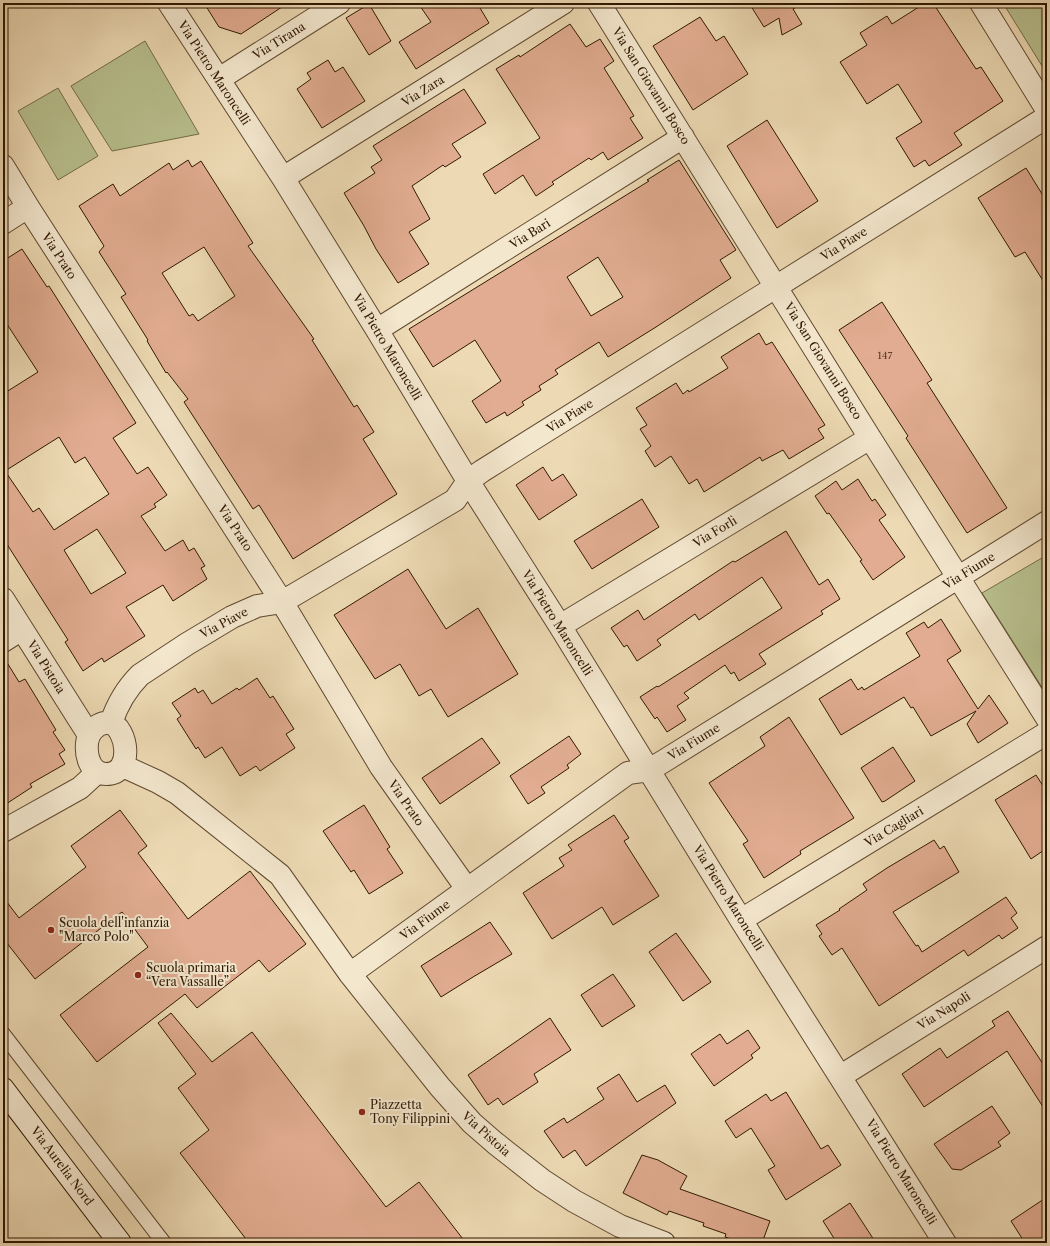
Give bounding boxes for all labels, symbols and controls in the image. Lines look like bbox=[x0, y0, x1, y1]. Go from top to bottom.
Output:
street label: Via Pietro Maroncelli bbox=[174, 17, 254, 128]
street label: Via Tirana bbox=[249, 18, 308, 63]
street label: Via San Giovanni Bosco bbox=[609, 24, 694, 147]
street label: Via Zara bbox=[398, 71, 447, 110]
street label: Via Bari bbox=[506, 215, 553, 252]
street label: Via Piave bbox=[817, 223, 870, 264]
street label: Via Prato bbox=[38, 229, 80, 282]
street label: Via Pietro Maroncelli bbox=[349, 290, 425, 403]
street label: Via San Giovanni Bosco bbox=[781, 299, 866, 422]
house number: 147 bbox=[878, 349, 893, 362]
street label: Via Piave bbox=[543, 395, 596, 436]
street label: Via Prato bbox=[214, 501, 256, 554]
street label: Via Forlì bbox=[689, 512, 740, 551]
street label: Via Fiume bbox=[939, 549, 998, 593]
street label: Via Pietro Maroncelli bbox=[518, 566, 596, 679]
street label: Via Piave bbox=[196, 604, 251, 642]
street label: Via Pistoia bbox=[24, 636, 69, 697]
street label: Via Fiume bbox=[664, 720, 723, 764]
street label: Via Prato bbox=[385, 776, 428, 829]
street label: Via Cagliari bbox=[861, 803, 926, 850]
street label: Via Pietro Maroncelli bbox=[689, 841, 767, 954]
street label: Via Fiume bbox=[396, 896, 453, 943]
place label: Scuola dell'infanzia "Marco Polo" bbox=[59, 915, 170, 944]
marker: Scuola dell'infanzia "Marco Polo" bbox=[46, 925, 56, 935]
place label: Scuola primaria “Vera Vassalle” bbox=[146, 960, 236, 989]
marker: Scuola primaria “Vera Vassalle” bbox=[133, 970, 143, 980]
street label: Via Napoli bbox=[914, 988, 973, 1033]
place label: Piazzetta Tony Filippini bbox=[370, 1097, 451, 1126]
marker: Piazzetta Tony Filippini bbox=[357, 1107, 367, 1117]
street label: Via Pistoia bbox=[458, 1107, 514, 1160]
street label: Via Pietro Maroncelli bbox=[862, 1115, 940, 1228]
street label: Via Aurelia Nord bbox=[27, 1123, 97, 1209]

